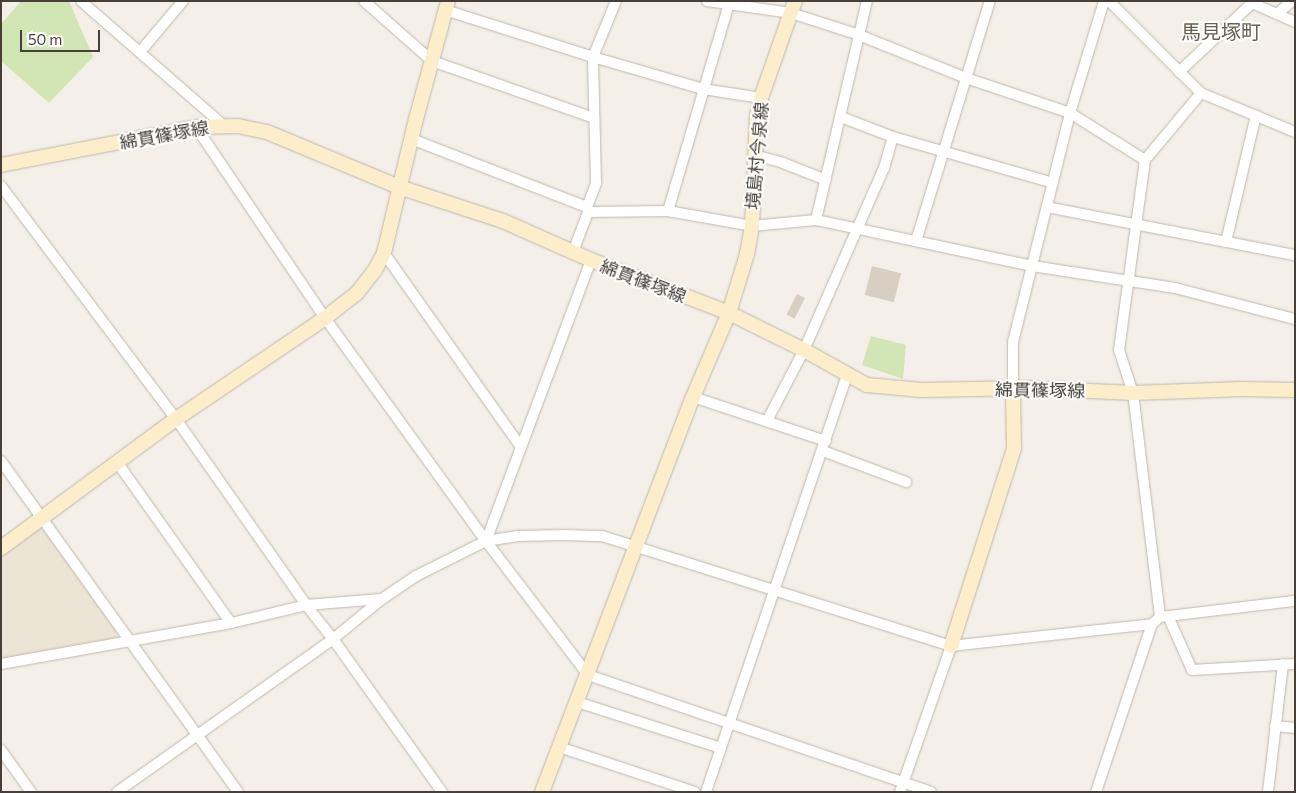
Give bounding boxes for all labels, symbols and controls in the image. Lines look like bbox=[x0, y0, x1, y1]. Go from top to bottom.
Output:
district label: 馬見塚町 bbox=[1181, 19, 1261, 43]
scale bar bbox=[22, 20, 102, 52]
text: 50 m bbox=[28, 30, 62, 48]
street label: 境島村今泉線 bbox=[742, 101, 772, 211]
street label: 綿貫篠塚線 bbox=[118, 117, 210, 153]
street label: 綿貫篠塚線 bbox=[597, 255, 689, 307]
street label: 綿貫篠塚線 bbox=[995, 378, 1085, 402]

